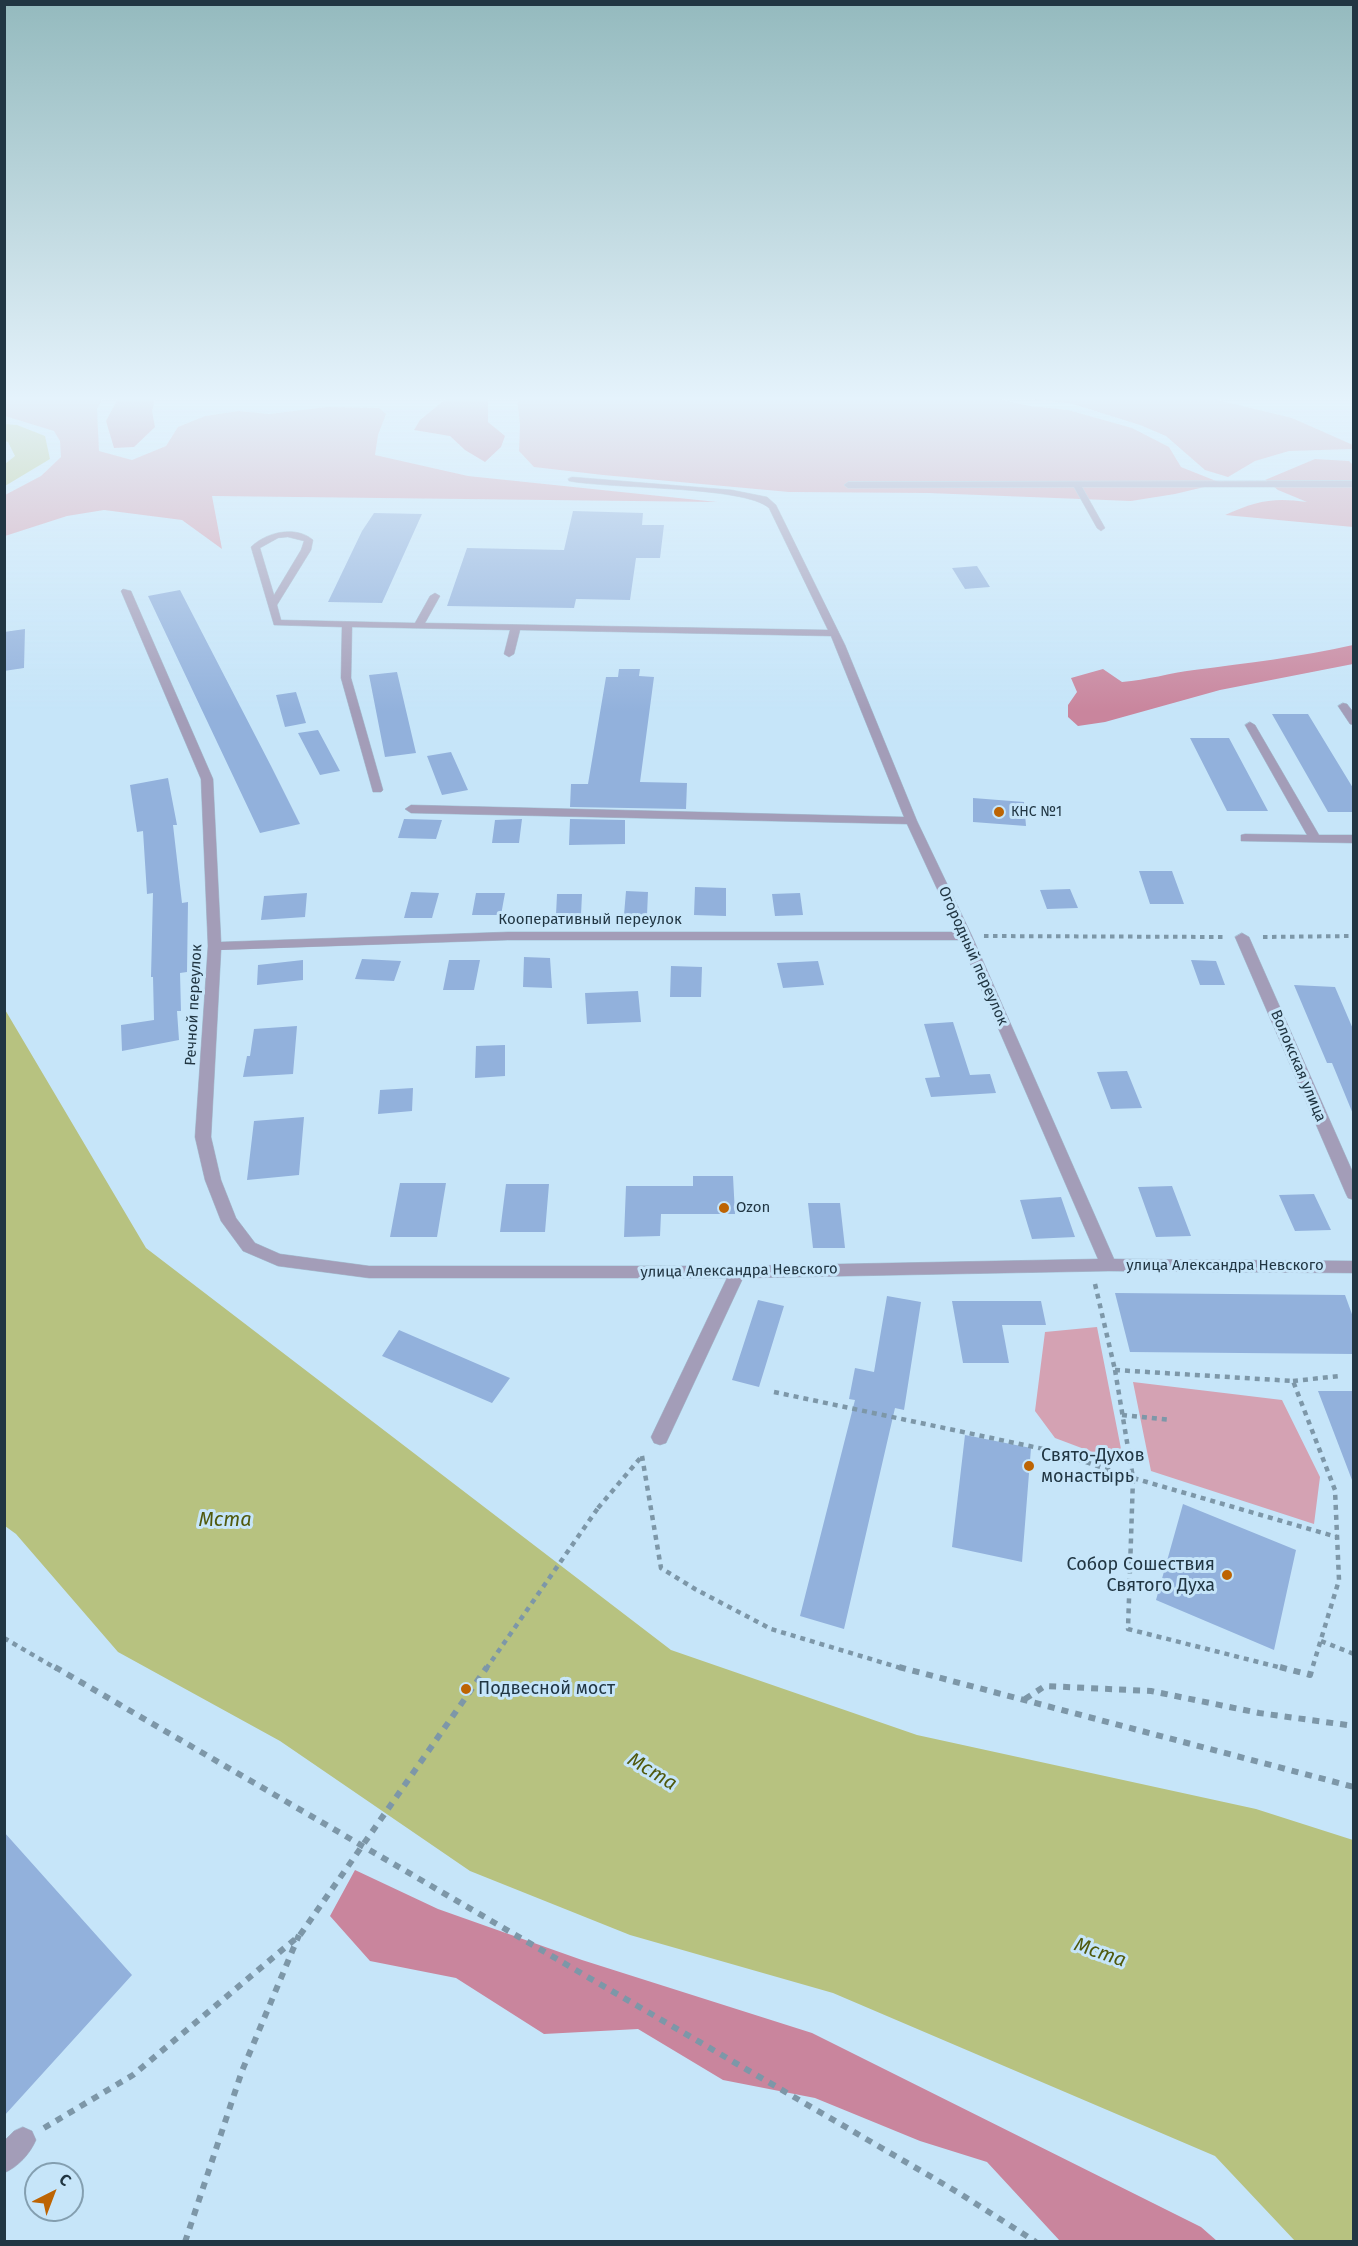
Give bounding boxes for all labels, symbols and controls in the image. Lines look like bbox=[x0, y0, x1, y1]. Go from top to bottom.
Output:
place label: КНС №1 bbox=[1011, 804, 1062, 820]
marker: КНС №1 bbox=[992, 805, 1006, 819]
street label: Огородный переулок bbox=[934, 884, 1012, 1028]
street label: Кооперативный переулок bbox=[498, 911, 682, 929]
street label: Речной переулок bbox=[182, 944, 206, 1066]
street label: Волокская улица bbox=[1266, 1007, 1330, 1125]
place label: Ozon bbox=[736, 1199, 770, 1217]
marker: Ozon bbox=[717, 1201, 731, 1215]
street label: улица Александра Невского bbox=[1126, 1257, 1324, 1275]
street label: улица Александра Невского bbox=[640, 1260, 838, 1282]
place label: Свято-Духов монастырь bbox=[1041, 1445, 1145, 1488]
marker: Свято-Духов монастырь bbox=[1022, 1459, 1036, 1473]
water label: Мста bbox=[198, 1508, 252, 1532]
place label: Собор Сошествия Святого Духа bbox=[1066, 1554, 1215, 1596]
marker: Собор Сошествия Святого Духа bbox=[1220, 1568, 1234, 1582]
place label: Подвесной мост bbox=[478, 1678, 615, 1700]
marker: Подвесной мост bbox=[459, 1682, 473, 1696]
water label: Мста bbox=[623, 1748, 681, 1796]
water label: Мста bbox=[1071, 1933, 1129, 1973]
north arrow bbox=[24, 2162, 84, 2222]
text: С bbox=[55, 2170, 75, 2190]

